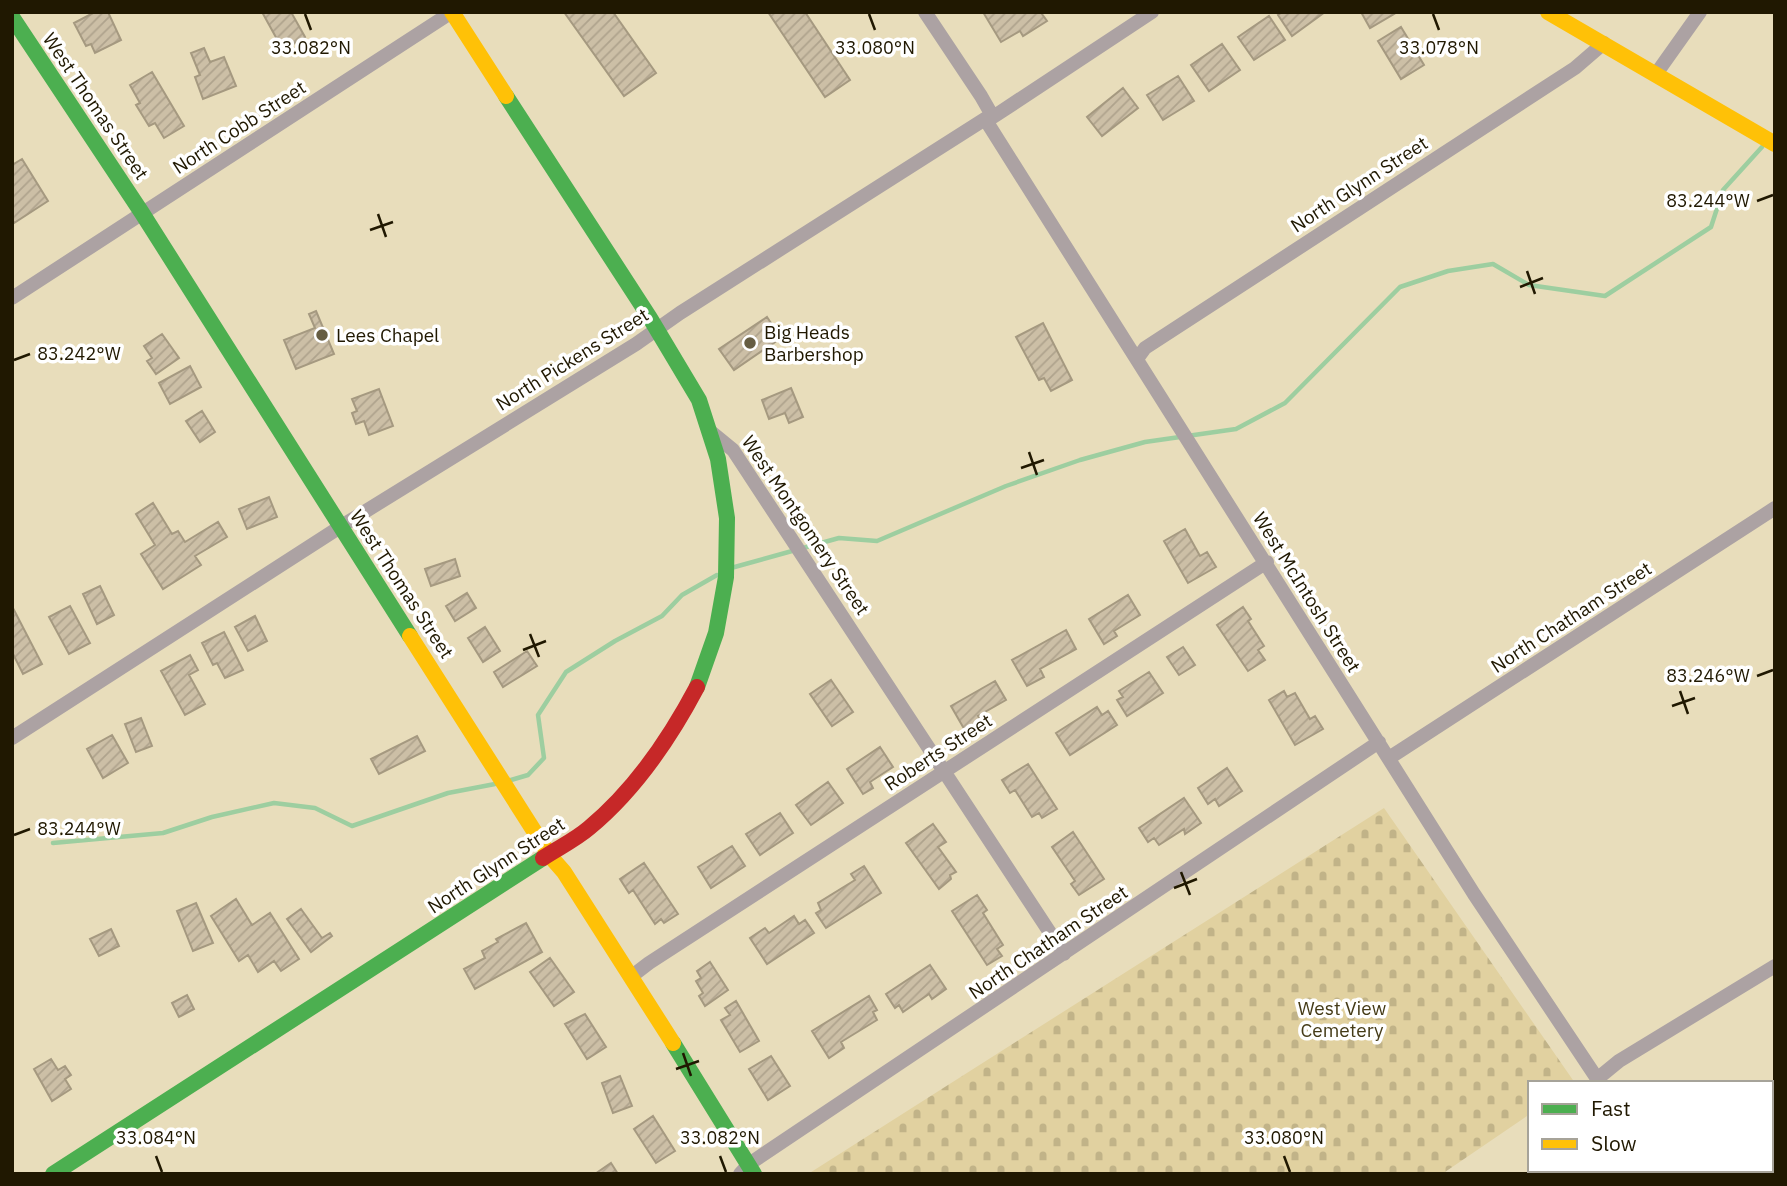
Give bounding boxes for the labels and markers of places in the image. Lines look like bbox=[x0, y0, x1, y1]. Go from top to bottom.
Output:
place label: Big Heads Barbershop bbox=[764, 320, 864, 366]
place label: Lees Chapel bbox=[336, 323, 439, 347]
marker: Lees Chapel bbox=[314, 327, 330, 343]
marker: Big Heads Barbershop bbox=[742, 335, 758, 351]

